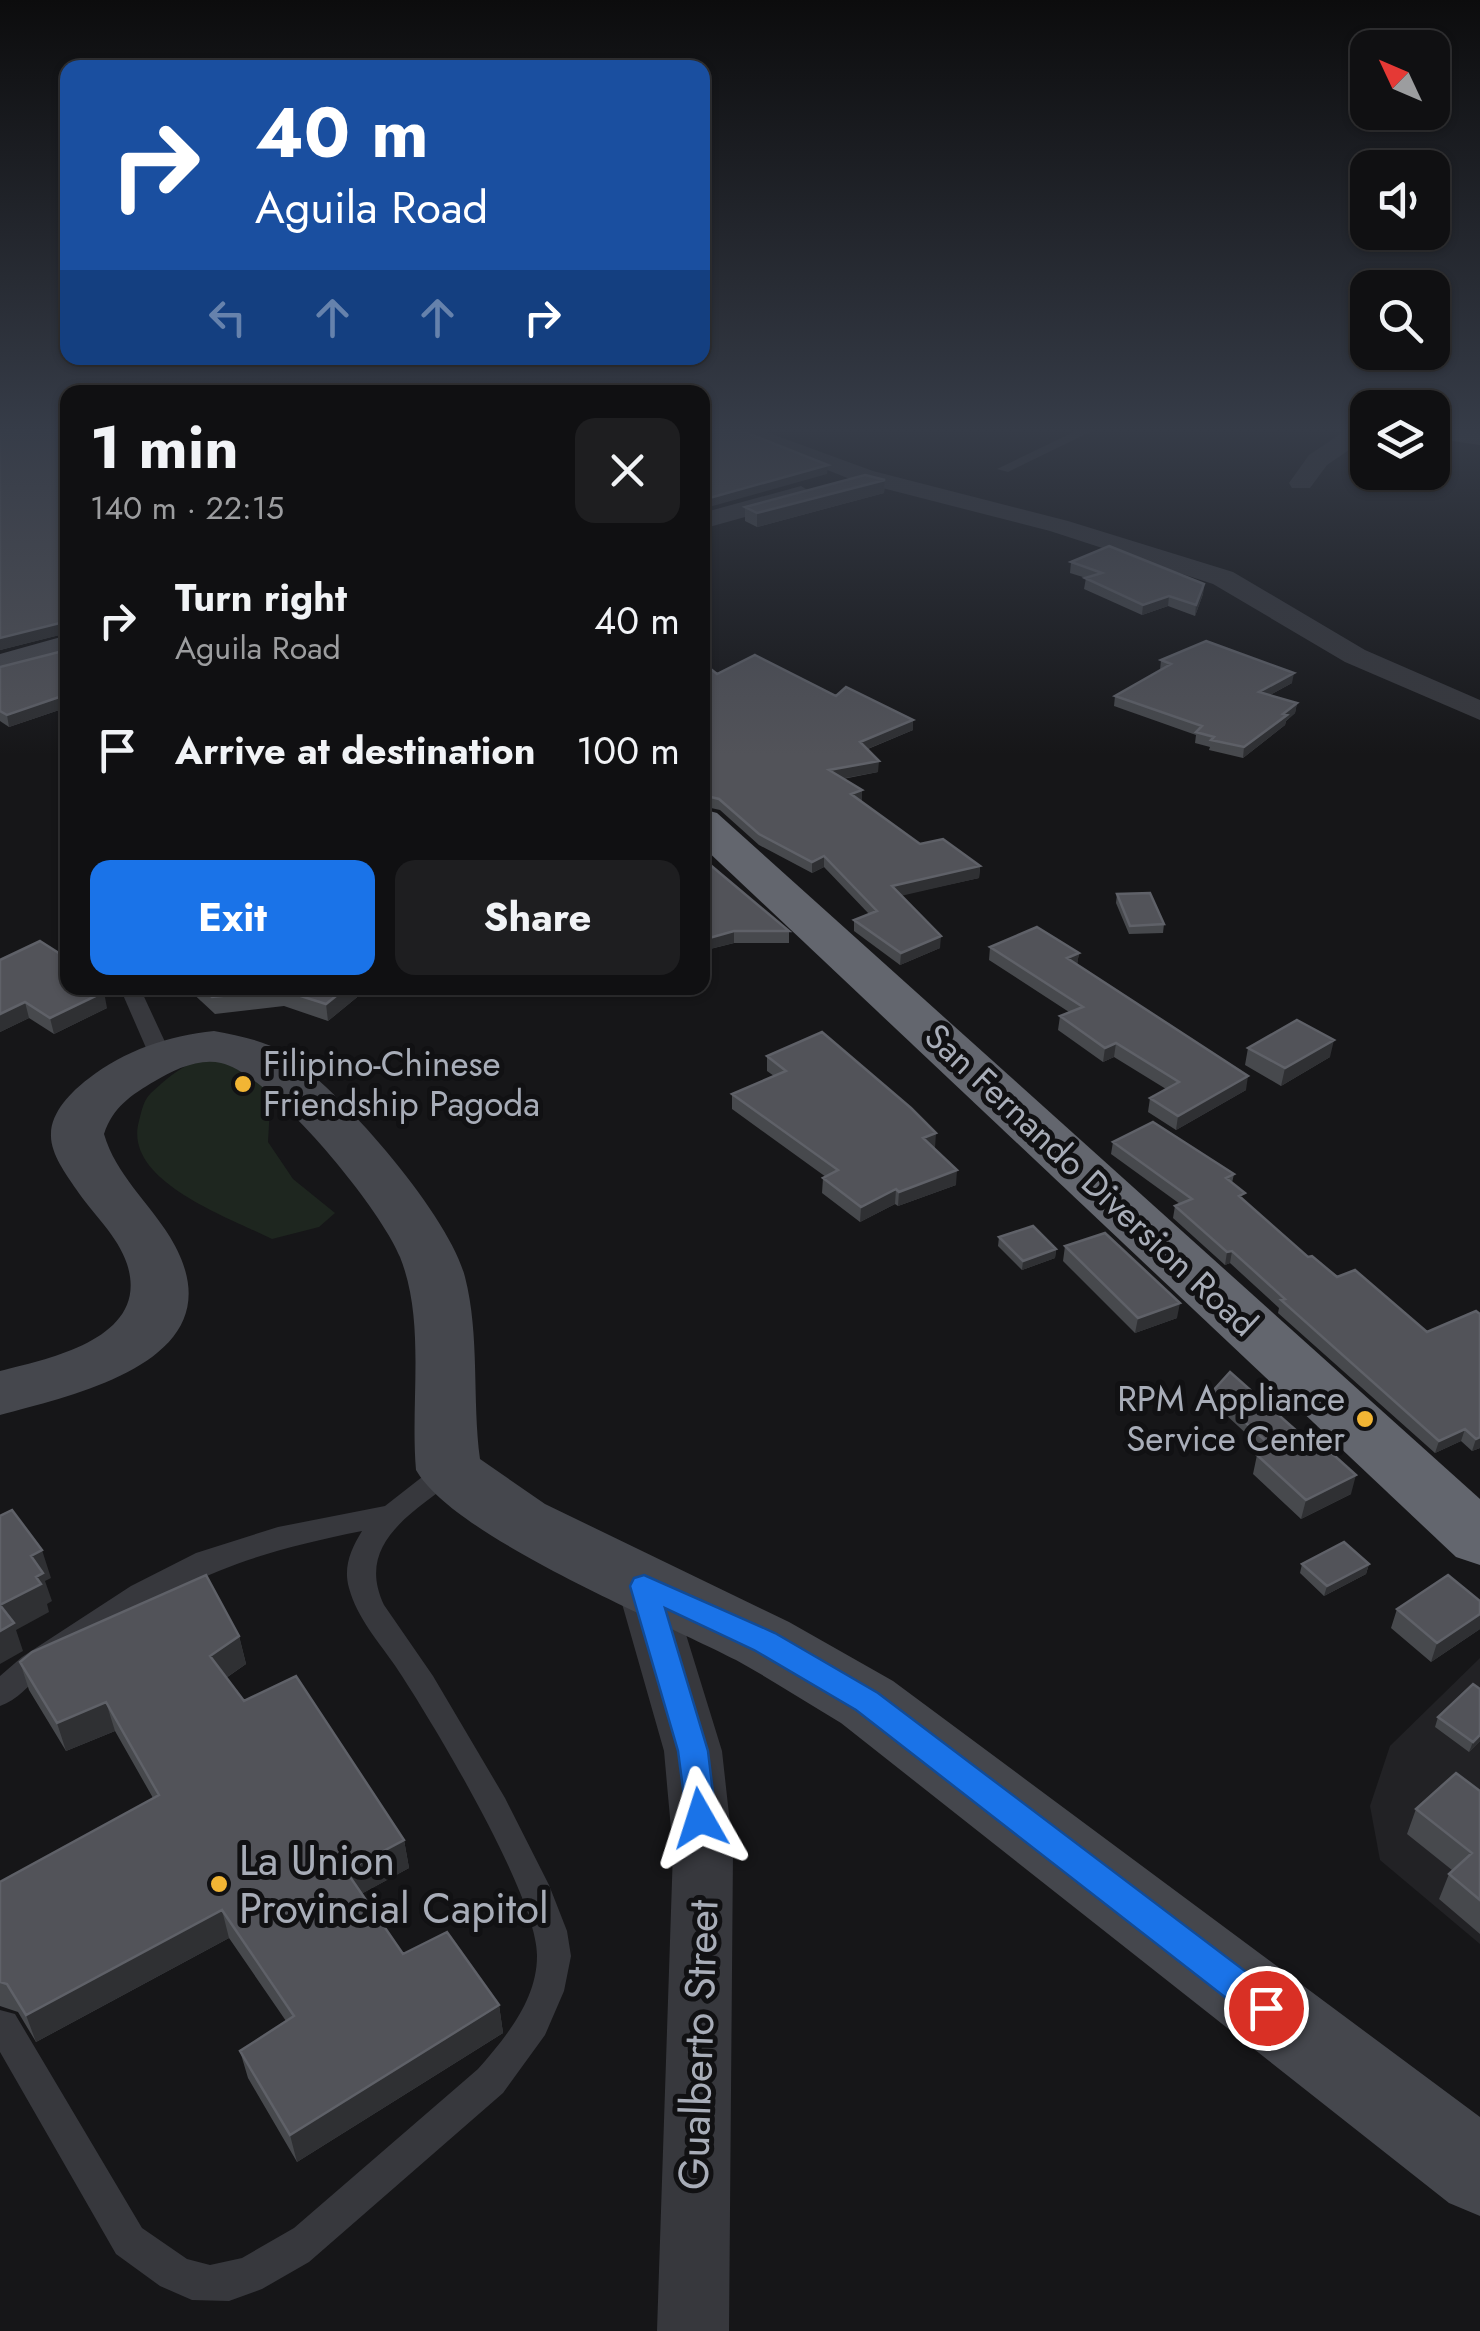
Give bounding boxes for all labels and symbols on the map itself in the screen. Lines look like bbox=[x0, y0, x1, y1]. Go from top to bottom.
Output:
north arrow bbox=[1350, 30, 1450, 130]
street label: San Fernando Diversion Road bbox=[913, 1012, 1269, 1348]
place label: Filipino-Chinese Friendship Pagoda bbox=[263, 1039, 540, 1129]
marker: Filipino-Chinese Friendship Pagoda bbox=[232, 1073, 254, 1095]
place label: RPM Appliance Service Center bbox=[1117, 1374, 1345, 1464]
marker: RPM Appliance Service Center bbox=[1354, 1408, 1376, 1430]
position arrow bbox=[648, 1766, 752, 1870]
place label: La Union Provincial Capitol bbox=[239, 1830, 549, 1939]
marker: La Union Provincial Capitol bbox=[208, 1873, 230, 1895]
street label: Gualberto Street bbox=[662, 1899, 734, 2191]
pin bbox=[1224, 1966, 1309, 2051]

